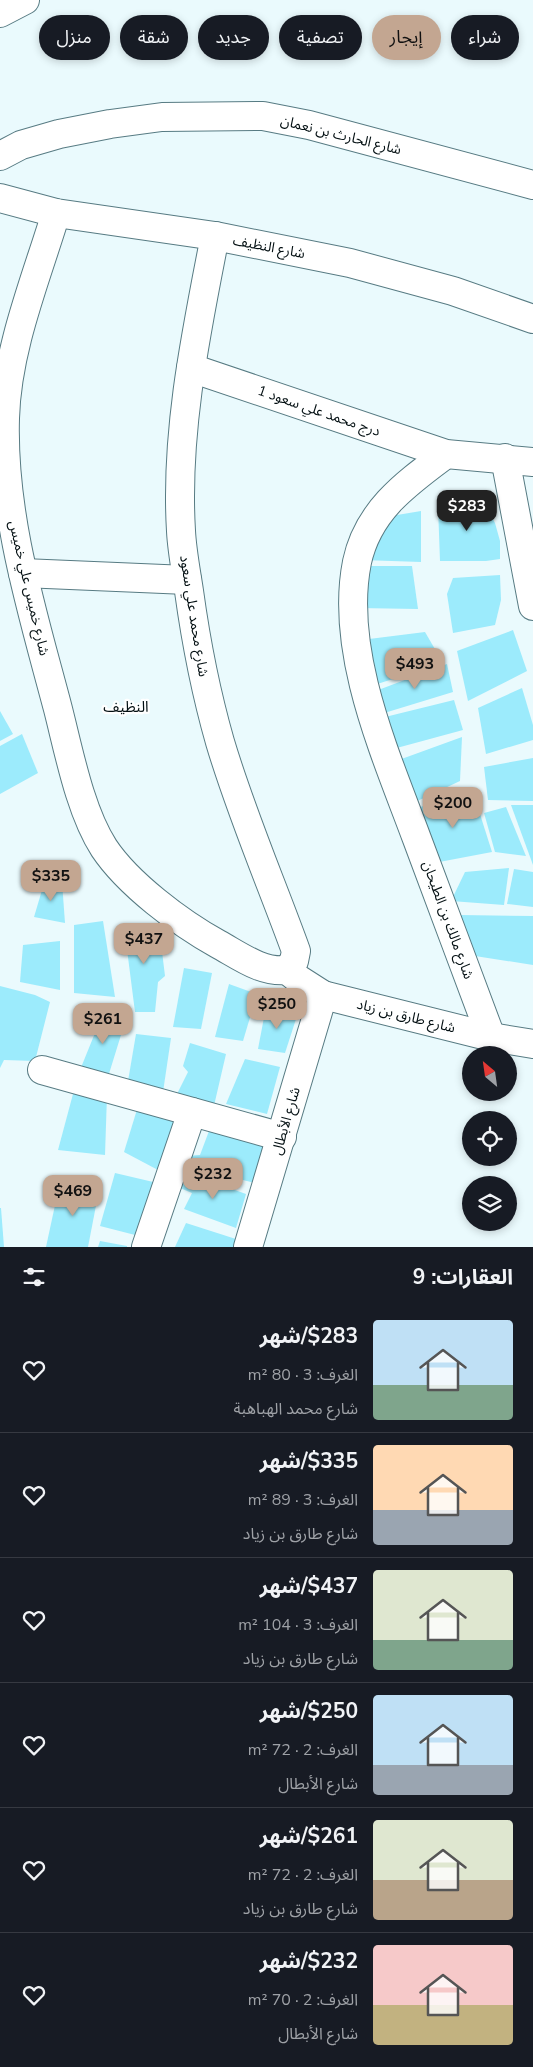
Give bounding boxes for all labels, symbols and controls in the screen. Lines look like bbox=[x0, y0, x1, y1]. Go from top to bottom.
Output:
chip: منزل bbox=[39, 15, 110, 60]
chip: شقة bbox=[120, 15, 188, 60]
chip: جديد bbox=[198, 15, 269, 60]
chip: تصفية bbox=[279, 15, 362, 60]
chip: إيجار bbox=[372, 15, 441, 60]
chip: شراء bbox=[451, 15, 519, 60]
street label: شارع الحارث بن نعمان bbox=[278, 111, 403, 160]
street label: شارع النظيف bbox=[231, 231, 307, 264]
street label: درج محمد علي سعود 1 bbox=[255, 381, 383, 442]
pin: $283 bbox=[437, 490, 497, 532]
text: $283 bbox=[448, 495, 486, 517]
street label: شارع خميس علي خميس bbox=[3, 518, 54, 658]
street label: شارع محمد علي سعود bbox=[174, 554, 213, 678]
pin: $493 bbox=[385, 648, 445, 690]
text: $493 bbox=[396, 653, 434, 675]
district label: النظيف bbox=[103, 697, 149, 717]
pin: $200 bbox=[423, 786, 483, 829]
text: $200 bbox=[434, 792, 472, 814]
street label: شارع مالك بن الطيحان bbox=[417, 858, 478, 982]
pin: $335 bbox=[21, 860, 81, 902]
text: $335 bbox=[32, 865, 70, 887]
pin: $437 bbox=[114, 922, 174, 965]
text: $437 bbox=[125, 928, 163, 950]
pin: $250 bbox=[247, 988, 307, 1030]
text: $250 bbox=[258, 993, 296, 1015]
street label: شارع طارق بن زياد bbox=[355, 995, 457, 1038]
pin: $261 bbox=[73, 1002, 133, 1045]
text: $261 bbox=[84, 1008, 122, 1030]
north arrow bbox=[462, 1046, 518, 1101]
map controls bbox=[462, 1046, 517, 1231]
street label: شارع الأبطال bbox=[267, 1085, 306, 1157]
button: locate bbox=[462, 1111, 517, 1166]
pin: $232 bbox=[183, 1158, 243, 1200]
text: $232 bbox=[194, 1163, 232, 1185]
pin: $469 bbox=[43, 1174, 103, 1217]
button: layers bbox=[462, 1176, 517, 1231]
text: $469 bbox=[54, 1180, 92, 1202]
icon: filters bbox=[20, 1263, 48, 1291]
text: العقارات: 9 bbox=[413, 1263, 513, 1291]
text: $283/شهر bbox=[260, 1322, 358, 1350]
icon: home bbox=[413, 1340, 473, 1400]
icon: heart bbox=[20, 1356, 48, 1384]
text: الغرف: 3 · 80 m² bbox=[248, 1364, 358, 1386]
text: شارع محمد الهباهبة bbox=[234, 1398, 358, 1420]
text: $335/شهر bbox=[260, 1447, 358, 1475]
icon: home bbox=[413, 1465, 473, 1525]
icon: heart bbox=[20, 1481, 48, 1509]
text: الغرف: 3 · 89 m² bbox=[248, 1489, 358, 1511]
text: شارع طارق بن زياد bbox=[243, 1523, 358, 1545]
text: $437/شهر bbox=[260, 1572, 358, 1600]
icon: home bbox=[413, 1590, 473, 1650]
icon: heart bbox=[20, 1606, 48, 1634]
text: الغرف: 3 · 104 m² bbox=[238, 1614, 358, 1636]
text: شارع طارق بن زياد bbox=[243, 1648, 358, 1670]
text: $250/شهر bbox=[260, 1697, 358, 1725]
icon: home bbox=[413, 1715, 473, 1775]
icon: heart bbox=[20, 1731, 48, 1759]
text: الغرف: 2 · 72 m² bbox=[248, 1739, 358, 1761]
text: شارع الأبطال bbox=[278, 1773, 358, 1795]
text: $261/شهر bbox=[260, 1822, 358, 1850]
icon: home bbox=[413, 1840, 473, 1900]
icon: heart bbox=[20, 1856, 48, 1884]
text: الغرف: 2 · 72 m² bbox=[248, 1864, 358, 1886]
text: شارع طارق بن زياد bbox=[243, 1898, 358, 1920]
text: $232/شهر bbox=[260, 1947, 358, 1975]
icon: home bbox=[413, 1965, 473, 2025]
icon: heart bbox=[20, 1981, 48, 2009]
text: الغرف: 2 · 70 m² bbox=[248, 1989, 358, 2011]
text: شارع الأبطال bbox=[278, 2023, 358, 2045]

